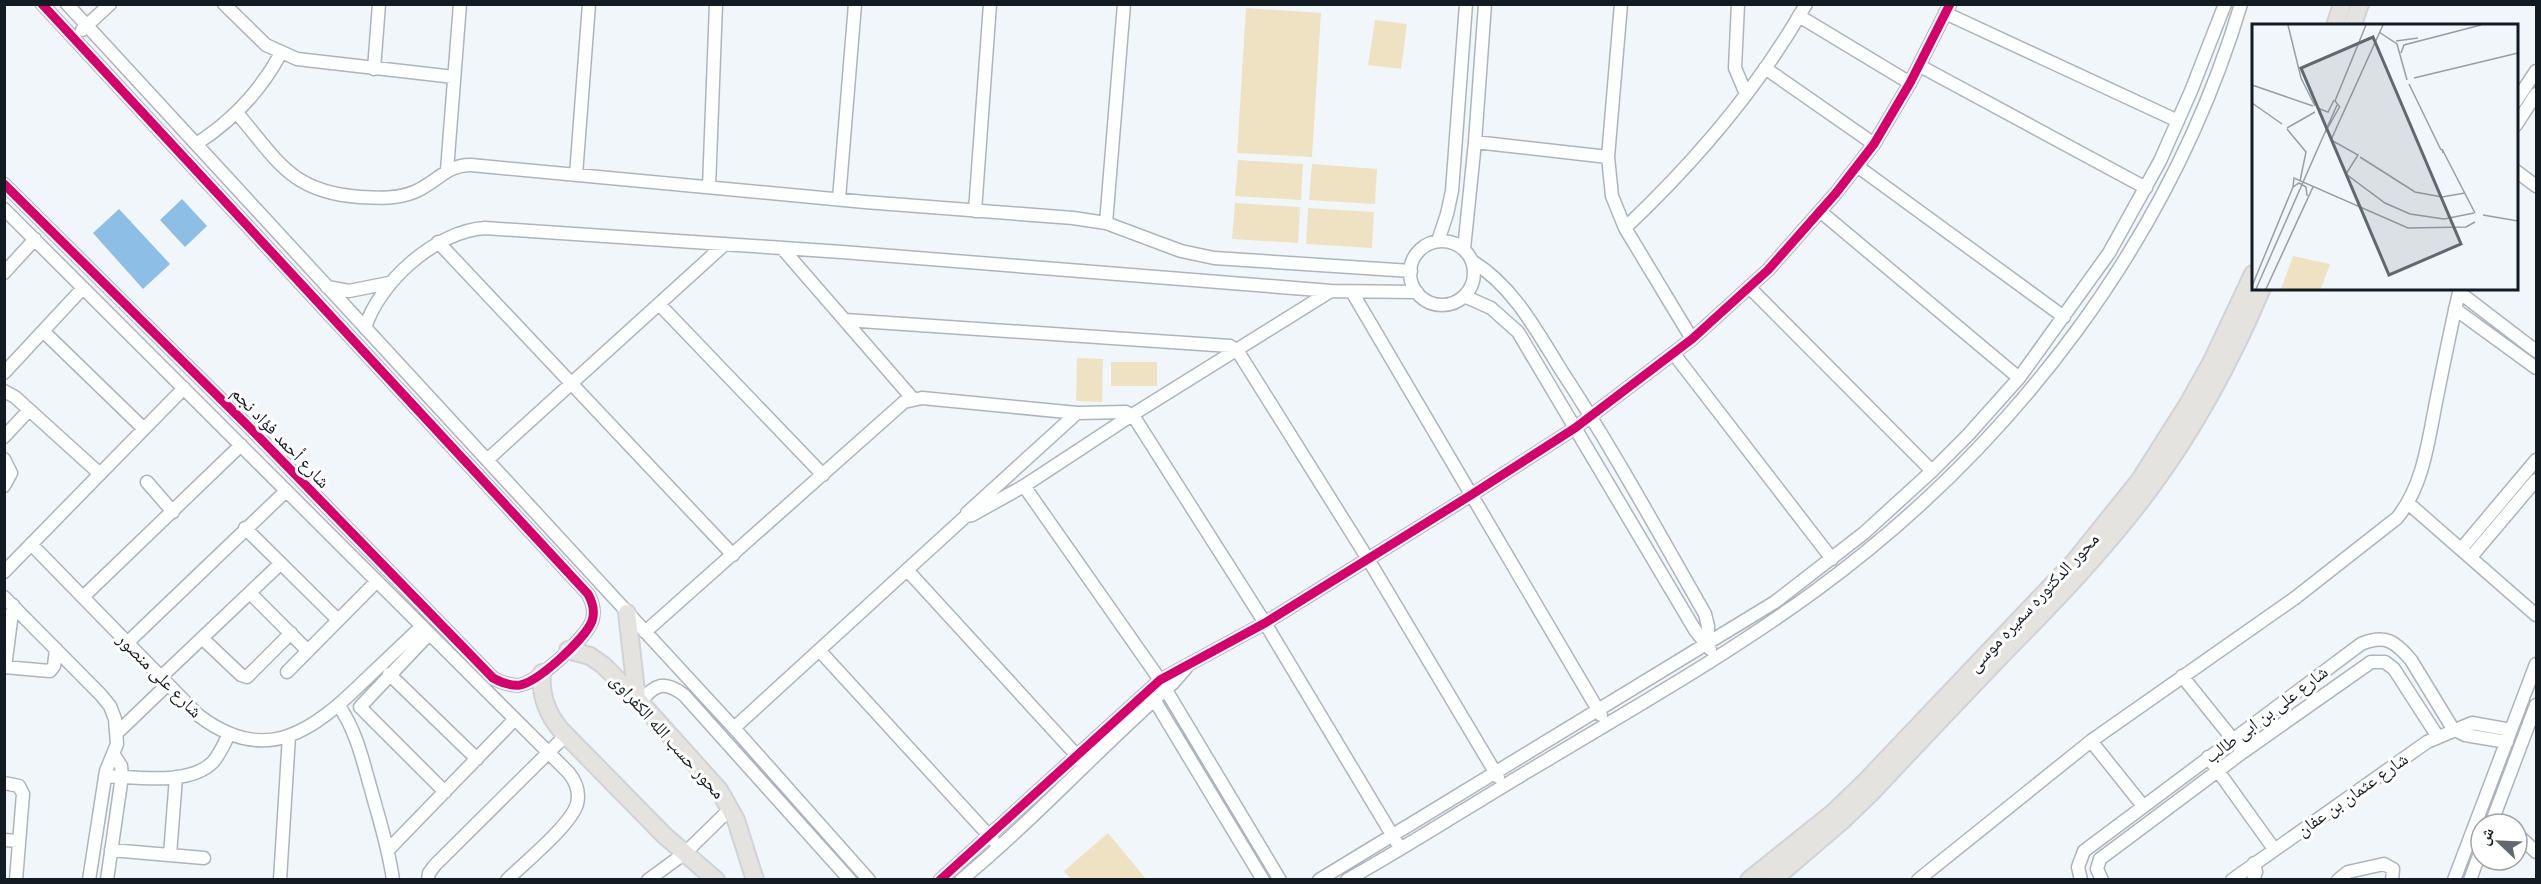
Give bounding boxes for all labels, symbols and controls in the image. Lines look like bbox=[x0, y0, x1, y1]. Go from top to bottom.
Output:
inset map bbox=[2252, 24, 2517, 290]
street label: شارع أحمد فؤاد نجم bbox=[226, 382, 335, 493]
street label: محور الدكتوره سميره موسى bbox=[1963, 528, 2104, 677]
street label: شارع على منصور bbox=[112, 628, 207, 722]
street label: شارع على بن ابى طالب bbox=[2200, 661, 2332, 768]
street label: محور حسب الله الكفراوى bbox=[606, 669, 730, 804]
street label: شارع عثمان بن عفان bbox=[2292, 748, 2412, 841]
north arrow bbox=[2469, 812, 2529, 872]
text: ش bbox=[2474, 825, 2498, 848]

